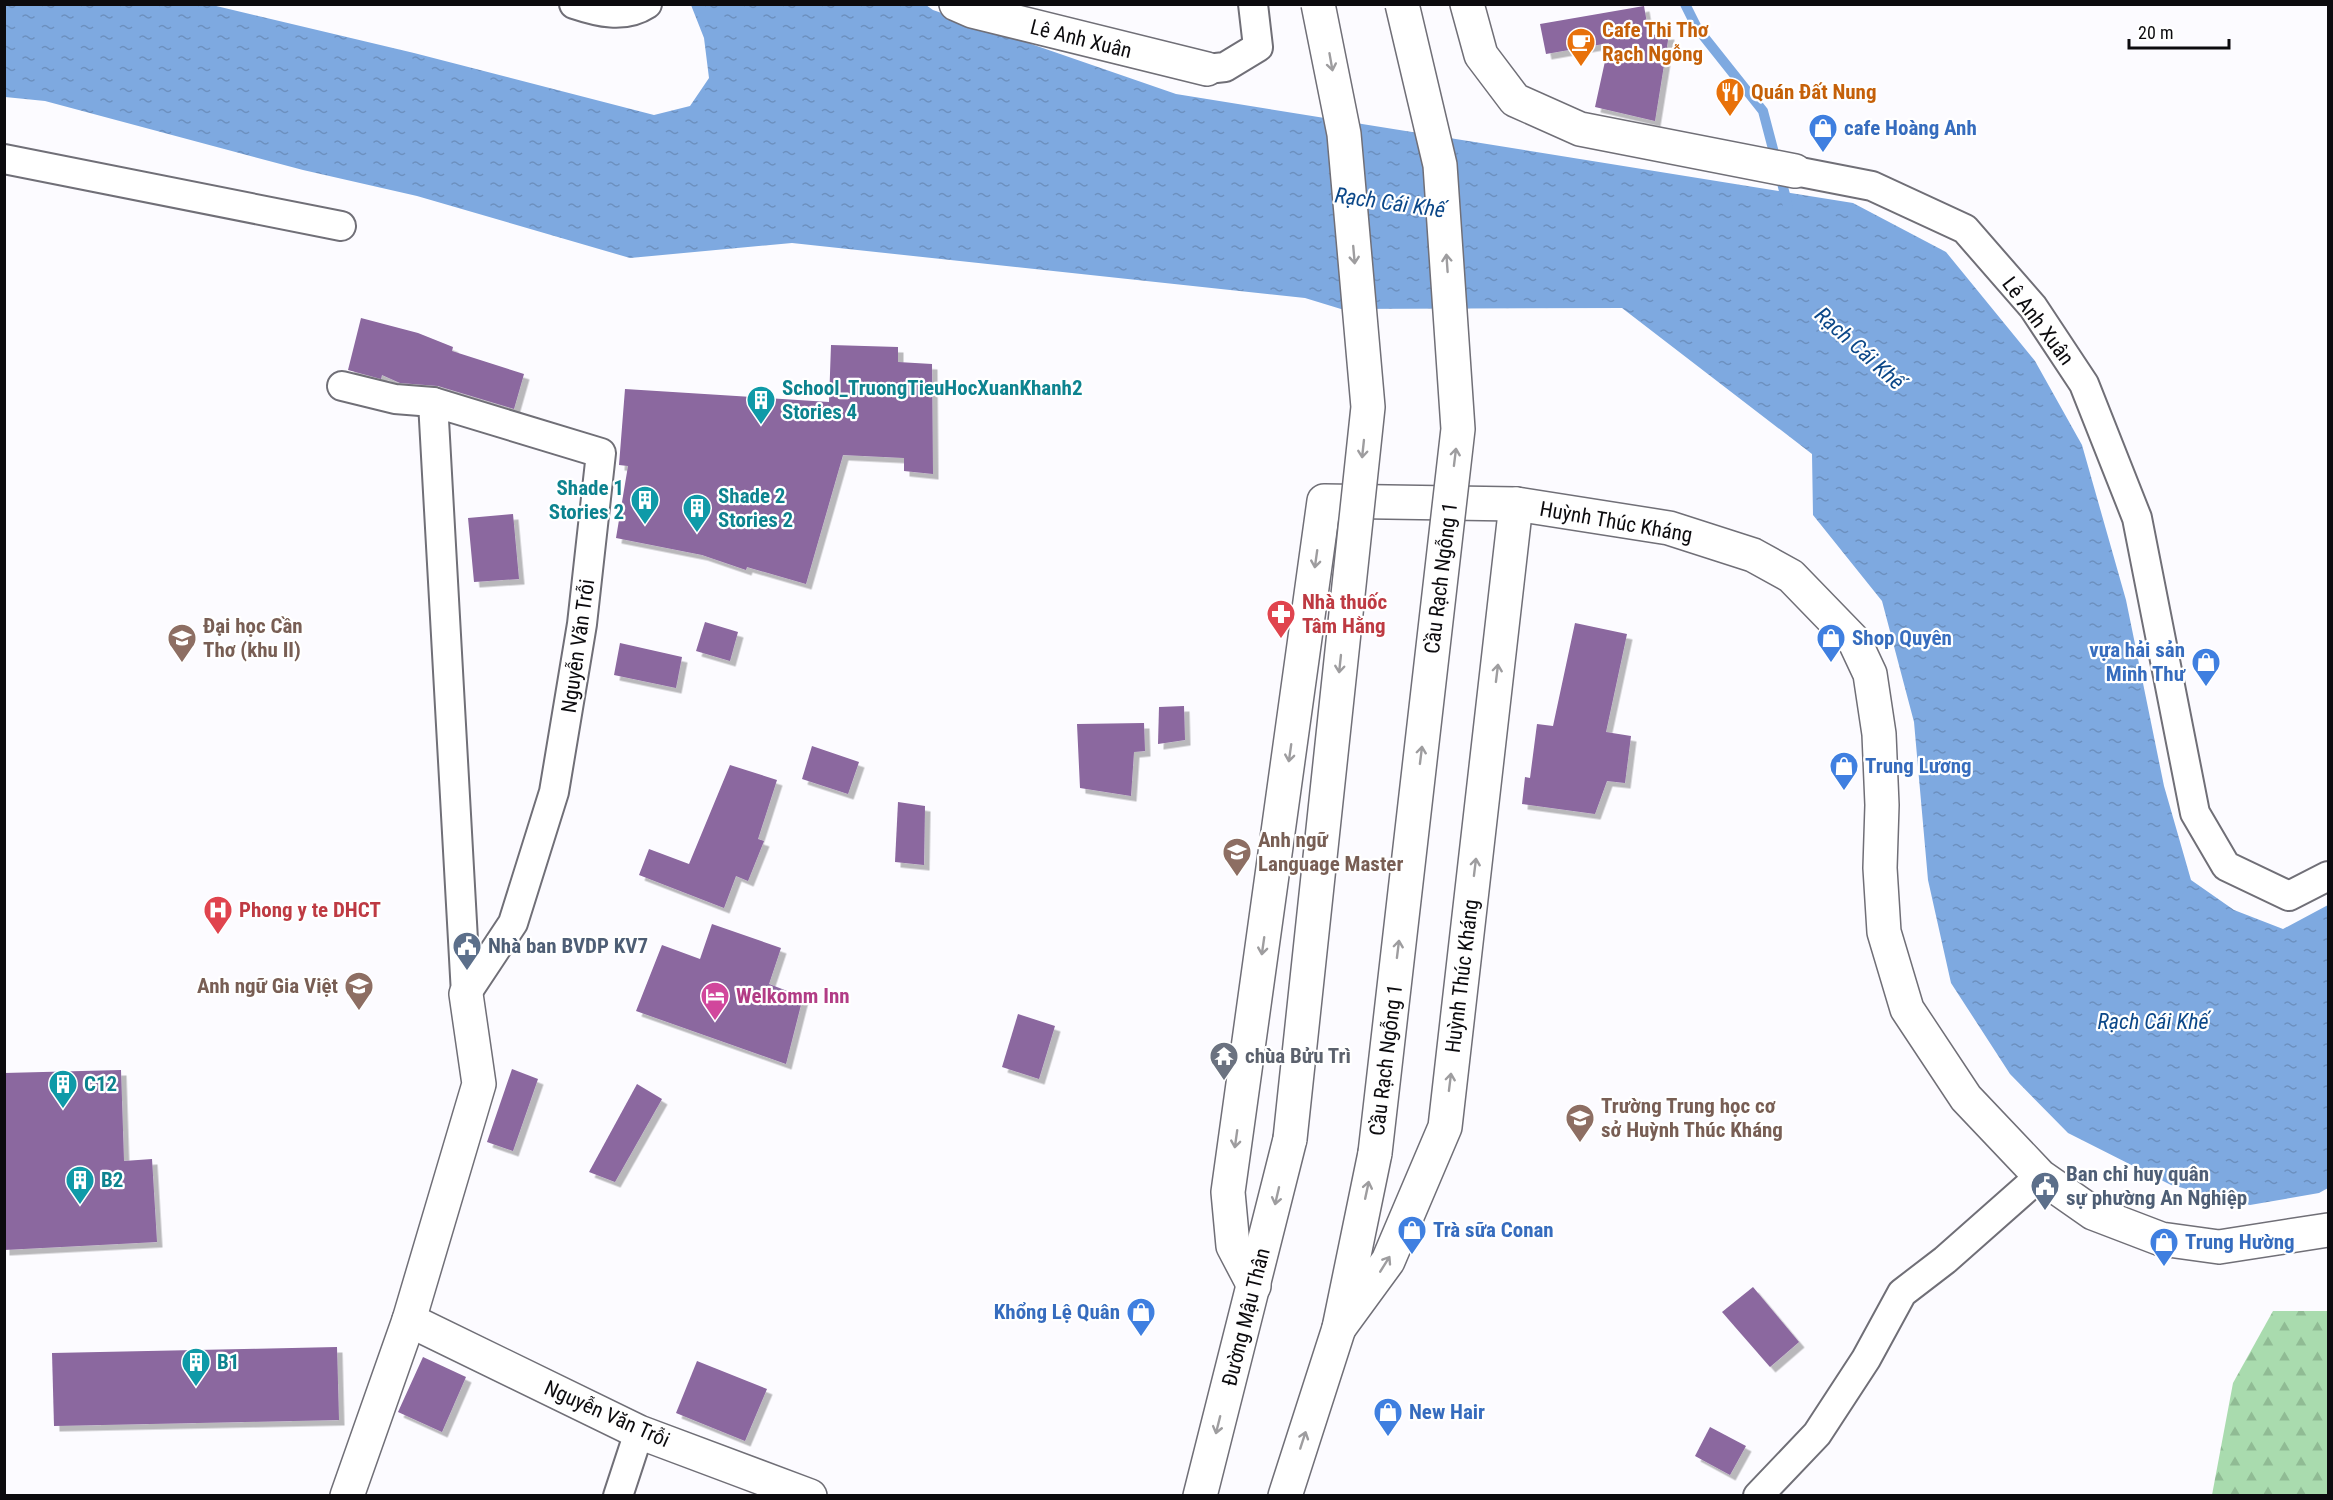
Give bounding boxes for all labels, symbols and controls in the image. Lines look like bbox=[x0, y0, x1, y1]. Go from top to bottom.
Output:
scale bar bbox=[2129, 12, 2230, 50]
street label: Lê Anh Xuân bbox=[1028, 15, 1134, 63]
place label: Cafe Thi Thơ Rạch Ngỗng bbox=[1602, 18, 1709, 66]
text: 20 m bbox=[2138, 22, 2173, 43]
cafe icon: Cafe Thi Thơ Rạch Ngỗng bbox=[1565, 26, 1597, 68]
one-way arrow bbox=[1325, 51, 1336, 71]
restaurant icon: Quán Đất Nung bbox=[1714, 76, 1746, 118]
place label: Quán Đất Nung bbox=[1751, 80, 1877, 104]
shop icon: cafe Hoàng Anh bbox=[1807, 112, 1839, 154]
place label: cafe Hoàng Anh bbox=[1844, 116, 1977, 140]
water label: Rạch Cái Khế bbox=[1333, 182, 1450, 223]
one-way arrow bbox=[1349, 244, 1360, 264]
one-way arrow bbox=[1441, 253, 1452, 273]
street label: Lê Anh Xuân bbox=[1997, 272, 2079, 370]
water label: Rạch Cái Khế bbox=[1810, 302, 1911, 397]
place label: School_TruongTieuHocXuanKhanh2 Stories 4 bbox=[782, 376, 1083, 424]
building icon: School_TruongTieuHocXuanKhanh2 Stories 4 bbox=[745, 384, 777, 426]
one-way arrow bbox=[1357, 439, 1368, 459]
one-way arrow bbox=[1450, 448, 1461, 468]
place label: Shade 1 Stories 2 bbox=[549, 476, 624, 524]
building icon: Shade 1 Stories 2 bbox=[629, 484, 661, 526]
place label: Shade 2 Stories 2 bbox=[718, 484, 793, 532]
building icon: Shade 2 Stories 2 bbox=[681, 492, 713, 534]
street label: Huỳnh Thúc Kháng bbox=[1538, 497, 1694, 547]
street label: Cầu Rạch Ngỗng 1 bbox=[1420, 501, 1462, 655]
one-way arrow bbox=[1310, 549, 1321, 569]
street label: Nguyễn Văn Trỗi bbox=[557, 578, 599, 714]
place label: Nhà thuốc Tâm Hằng bbox=[1302, 590, 1387, 638]
pharmacy icon: Nhà thuốc Tâm Hằng bbox=[1265, 598, 1297, 640]
place label: Đại học Cần Thơ (khu II) bbox=[203, 614, 303, 662]
school or university icon: Đại học Cần Thơ (khu II) bbox=[166, 622, 198, 664]
shop icon: Shop Quyên bbox=[1815, 622, 1847, 664]
place label: Shop Quyên bbox=[1852, 626, 1952, 650]
place label: vựa hải sản Minh Thư bbox=[2089, 638, 2186, 686]
shop icon: vựa hải sản Minh Thư bbox=[2190, 646, 2222, 688]
one-way arrow bbox=[1334, 653, 1345, 673]
one-way arrow bbox=[1492, 664, 1503, 684]
one-way arrow bbox=[1285, 742, 1296, 762]
one-way arrow bbox=[1415, 746, 1426, 766]
shop icon: Trung Lương bbox=[1828, 750, 1860, 792]
place label: Trung Lương bbox=[1865, 754, 1972, 778]
place label: Anh ngữ Language Master bbox=[1258, 828, 1403, 876]
school or university icon: Anh ngữ Language Master bbox=[1221, 836, 1253, 878]
one-way arrow bbox=[1469, 858, 1480, 877]
hospital icon: Phong y te DHCT bbox=[202, 894, 234, 936]
place label: Phong y te DHCT bbox=[239, 898, 381, 922]
street label: Huỳnh Thúc Kháng bbox=[1441, 898, 1483, 1054]
public building icon: Nhà ban BVDP KV7 bbox=[451, 930, 483, 972]
place label: Nhà ban BVDP KV7 bbox=[488, 934, 648, 958]
one-way arrow bbox=[1258, 935, 1269, 955]
one-way arrow bbox=[1393, 939, 1404, 959]
school or university icon: Anh ngữ Gia Việt bbox=[343, 970, 375, 1012]
place label: Anh ngữ Gia Việt bbox=[197, 974, 338, 998]
hotel icon: Welkomm Inn bbox=[699, 980, 731, 1022]
street label: Cầu Rạch Ngỗng 1 bbox=[1365, 983, 1407, 1137]
place label: Welkomm Inn bbox=[736, 984, 850, 1008]
water label: Rạch Cái Khế bbox=[2098, 1009, 2211, 1034]
temple icon: chùa Bửu Trì bbox=[1208, 1040, 1240, 1082]
place label: chùa Bửu Trì bbox=[1245, 1044, 1351, 1068]
building icon: C12 bbox=[47, 1068, 79, 1110]
place label: C12 bbox=[84, 1072, 117, 1096]
one-way arrow bbox=[1445, 1072, 1456, 1092]
place label: Trường Trung học cơ sở Huỳnh Thúc Kháng bbox=[1601, 1094, 1783, 1142]
school or university icon: Trường Trung học cơ sở Huỳnh Thúc Kháng bbox=[1564, 1102, 1596, 1144]
one-way arrow bbox=[1230, 1128, 1241, 1148]
place label: Ban chỉ huy quân sự phường An Nghiệp bbox=[2066, 1162, 2247, 1210]
building icon: B2 bbox=[64, 1164, 96, 1206]
place label: B2 bbox=[101, 1168, 123, 1192]
public building icon: Ban chỉ huy quân sự phường An Nghiệp bbox=[2029, 1170, 2061, 1212]
one-way arrow bbox=[1362, 1181, 1373, 1201]
one-way arrow bbox=[1271, 1185, 1282, 1205]
shop icon: Trà sữa Conan bbox=[1396, 1214, 1428, 1256]
place label: Trà sữa Conan bbox=[1433, 1218, 1554, 1242]
shop icon: Trung Hường bbox=[2148, 1226, 2180, 1268]
place label: Trung Hường bbox=[2185, 1230, 2295, 1254]
street label: Đường Mậu Thân bbox=[1217, 1245, 1275, 1389]
one-way arrow bbox=[1380, 1256, 1392, 1273]
shop icon: Khổng Lệ Quân bbox=[1125, 1296, 1157, 1338]
place label: Khổng Lệ Quân bbox=[994, 1300, 1120, 1324]
building icon: B1 bbox=[180, 1346, 212, 1388]
place label: B1 bbox=[217, 1350, 239, 1374]
street label: Nguyễn Văn Trỗi bbox=[541, 1376, 673, 1452]
shop icon: New Hair bbox=[1372, 1396, 1404, 1438]
place label: New Hair bbox=[1409, 1400, 1485, 1424]
one-way arrow bbox=[1212, 1415, 1224, 1434]
one-way arrow bbox=[1298, 1431, 1309, 1450]

